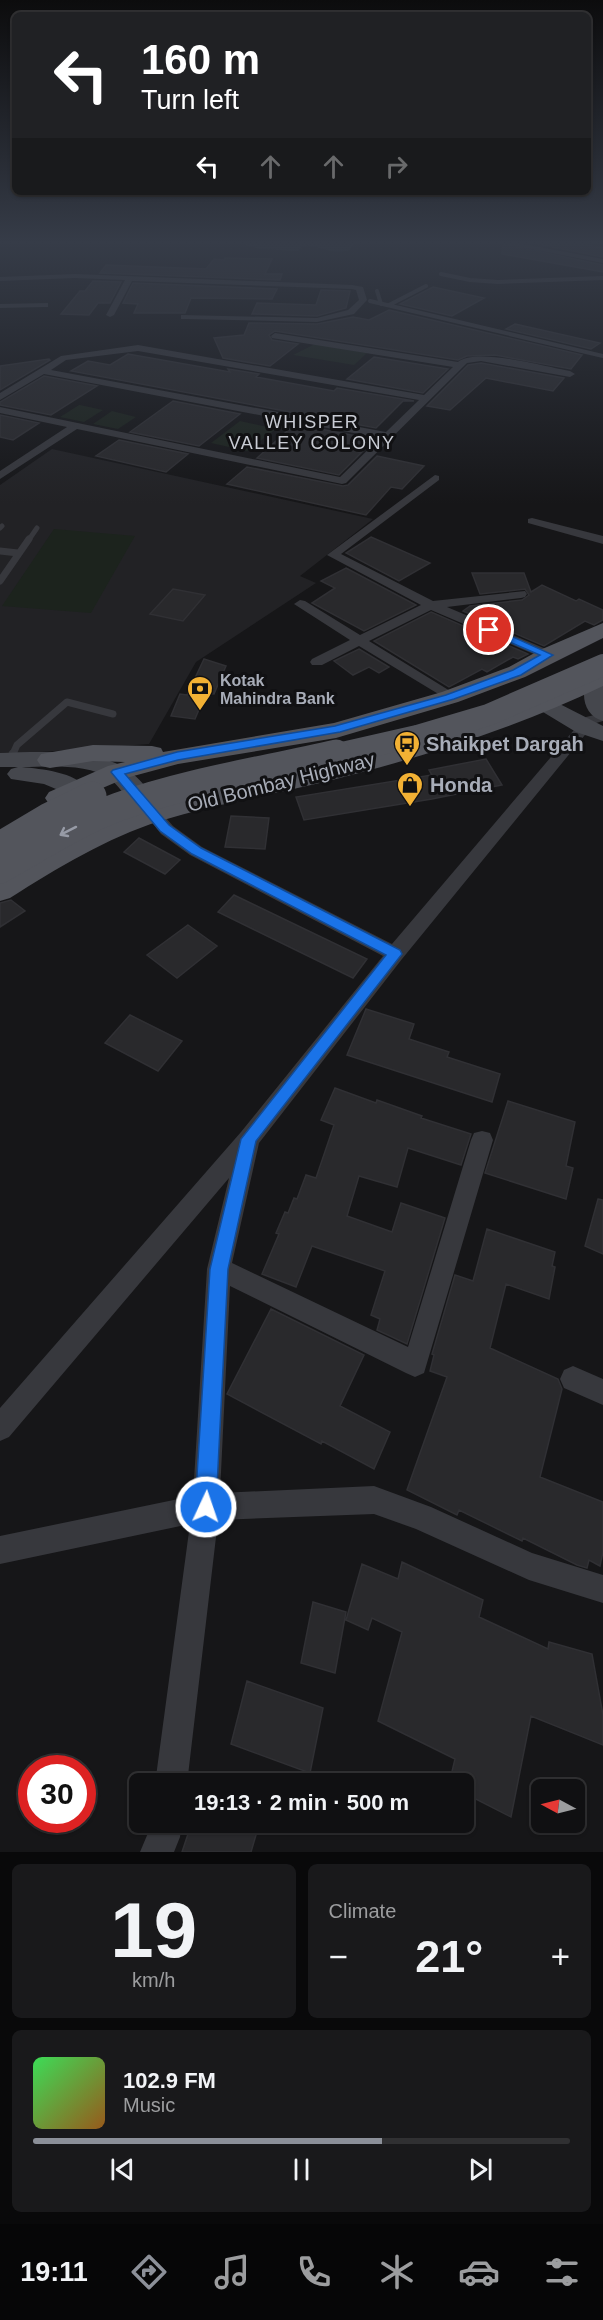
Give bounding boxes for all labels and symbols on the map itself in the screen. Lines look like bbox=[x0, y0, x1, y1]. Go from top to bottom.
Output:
district label: WHISPER VALLEY COLONY bbox=[229, 412, 395, 453]
pin bbox=[463, 604, 514, 655]
place label: Kotak Mahindra Bank bbox=[220, 672, 335, 707]
bank icon: Kotak Mahindra Bank bbox=[185, 674, 215, 712]
bus stop icon: Shaikpet Dargah bbox=[392, 729, 422, 767]
place label: Shaikpet Dargah bbox=[426, 733, 584, 755]
street label: Old Bombay Highway bbox=[185, 748, 377, 816]
shop icon: Honda bbox=[395, 770, 425, 808]
place label: Honda bbox=[430, 774, 493, 796]
one-way arrow bbox=[60, 826, 78, 837]
position arrow bbox=[174, 1475, 238, 1539]
speed limit sign: 30 bbox=[18, 1755, 96, 1833]
north arrow bbox=[531, 1779, 585, 1833]

